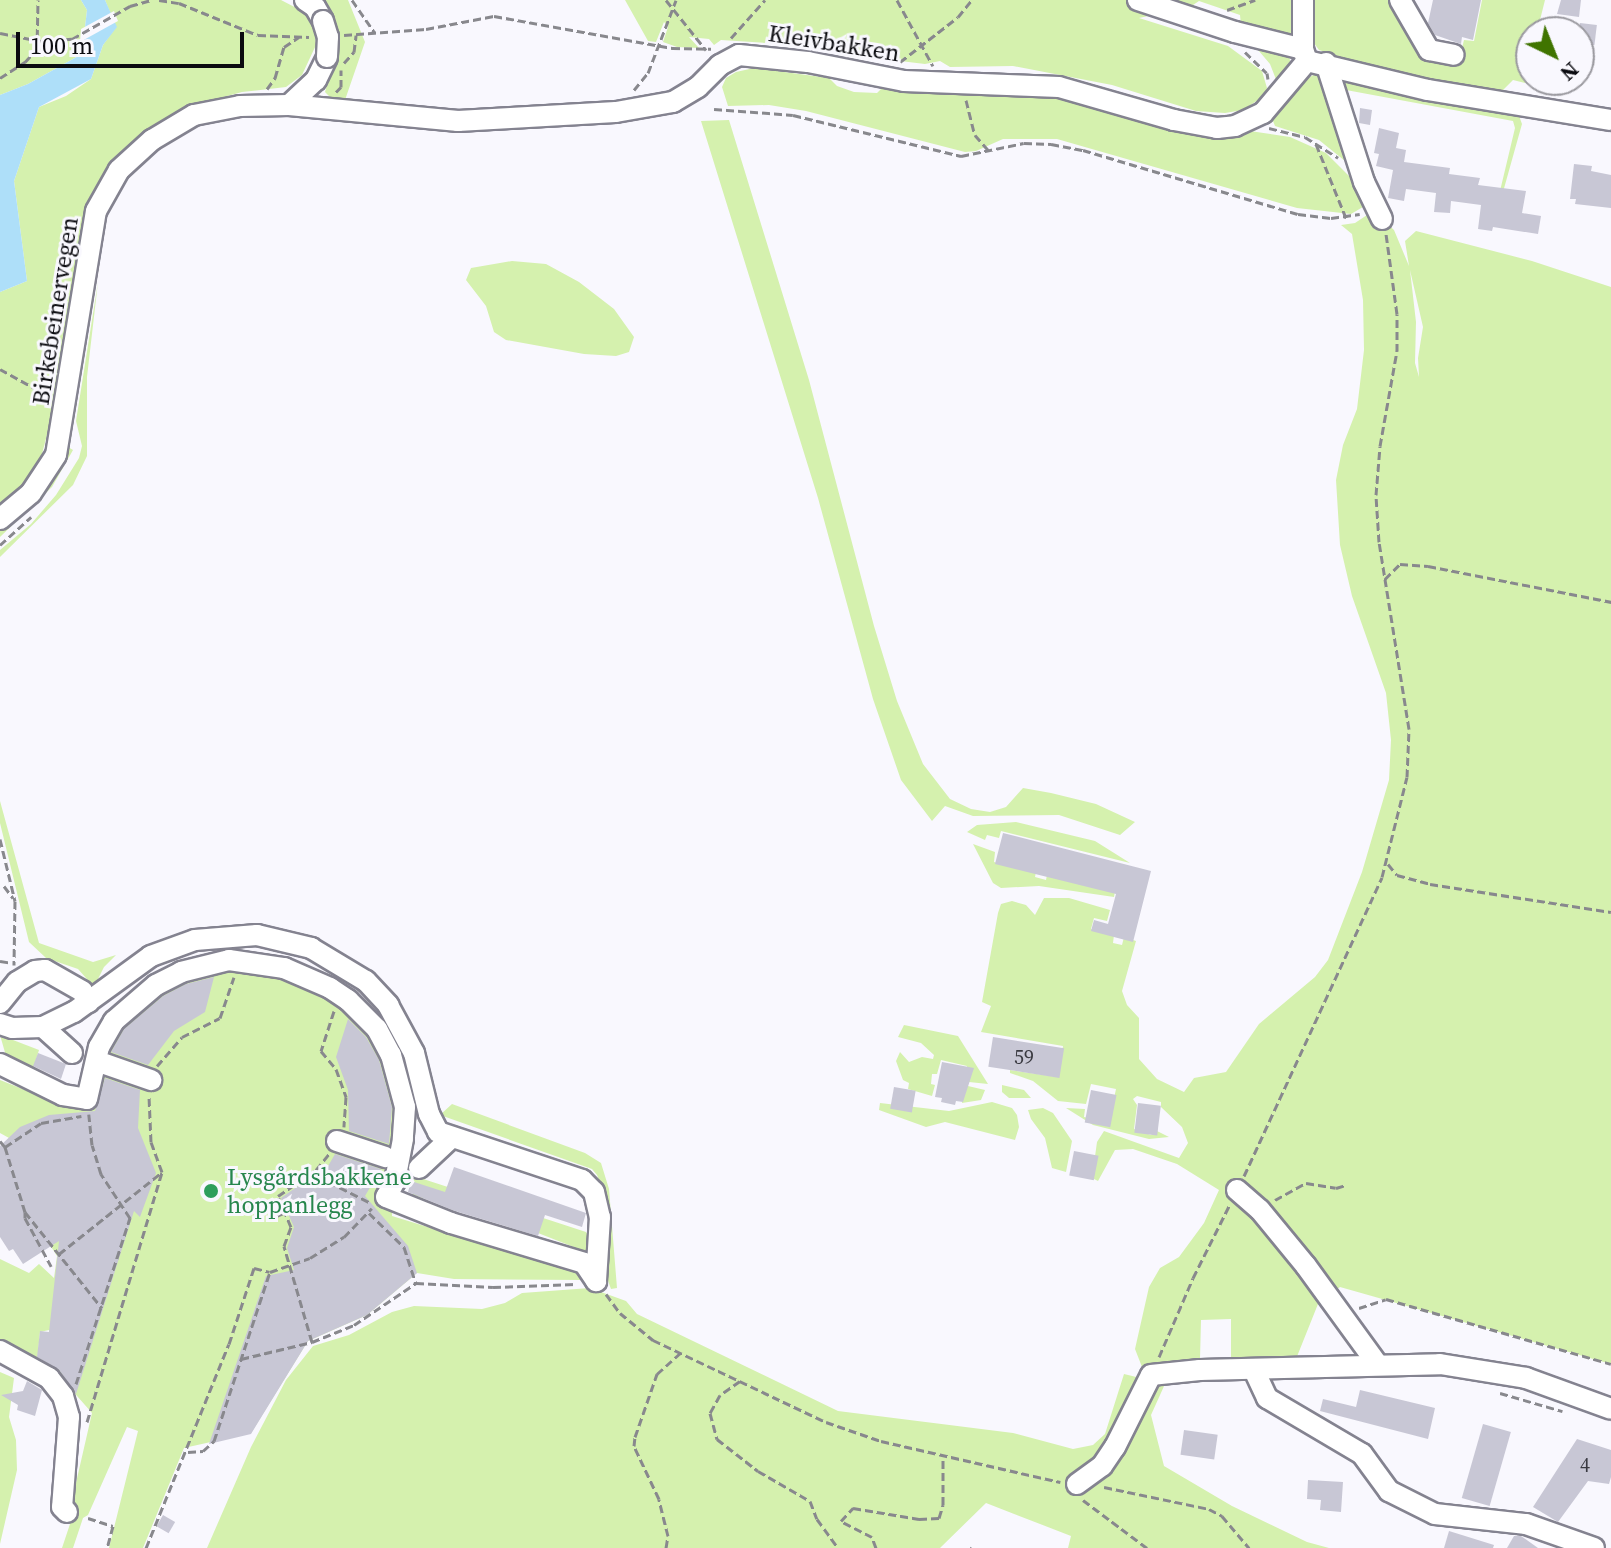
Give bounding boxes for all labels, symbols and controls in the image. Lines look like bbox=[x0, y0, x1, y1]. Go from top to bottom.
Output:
scale bar bbox=[20, 16, 248, 66]
north arrow bbox=[1515, 16, 1595, 96]
street label: Kleivbakken bbox=[766, 18, 902, 68]
text: 100 m bbox=[30, 29, 93, 62]
text: N bbox=[1554, 56, 1586, 89]
street label: Birkebeinervegen bbox=[26, 215, 84, 407]
house number: 59 bbox=[1014, 1045, 1034, 1069]
place label: Lysgårdsbakkene hoppanlegg bbox=[227, 1163, 412, 1219]
marker: Lysgårdsbakkene hoppanlegg bbox=[202, 1182, 220, 1200]
house number: 4 bbox=[1580, 1453, 1590, 1477]

